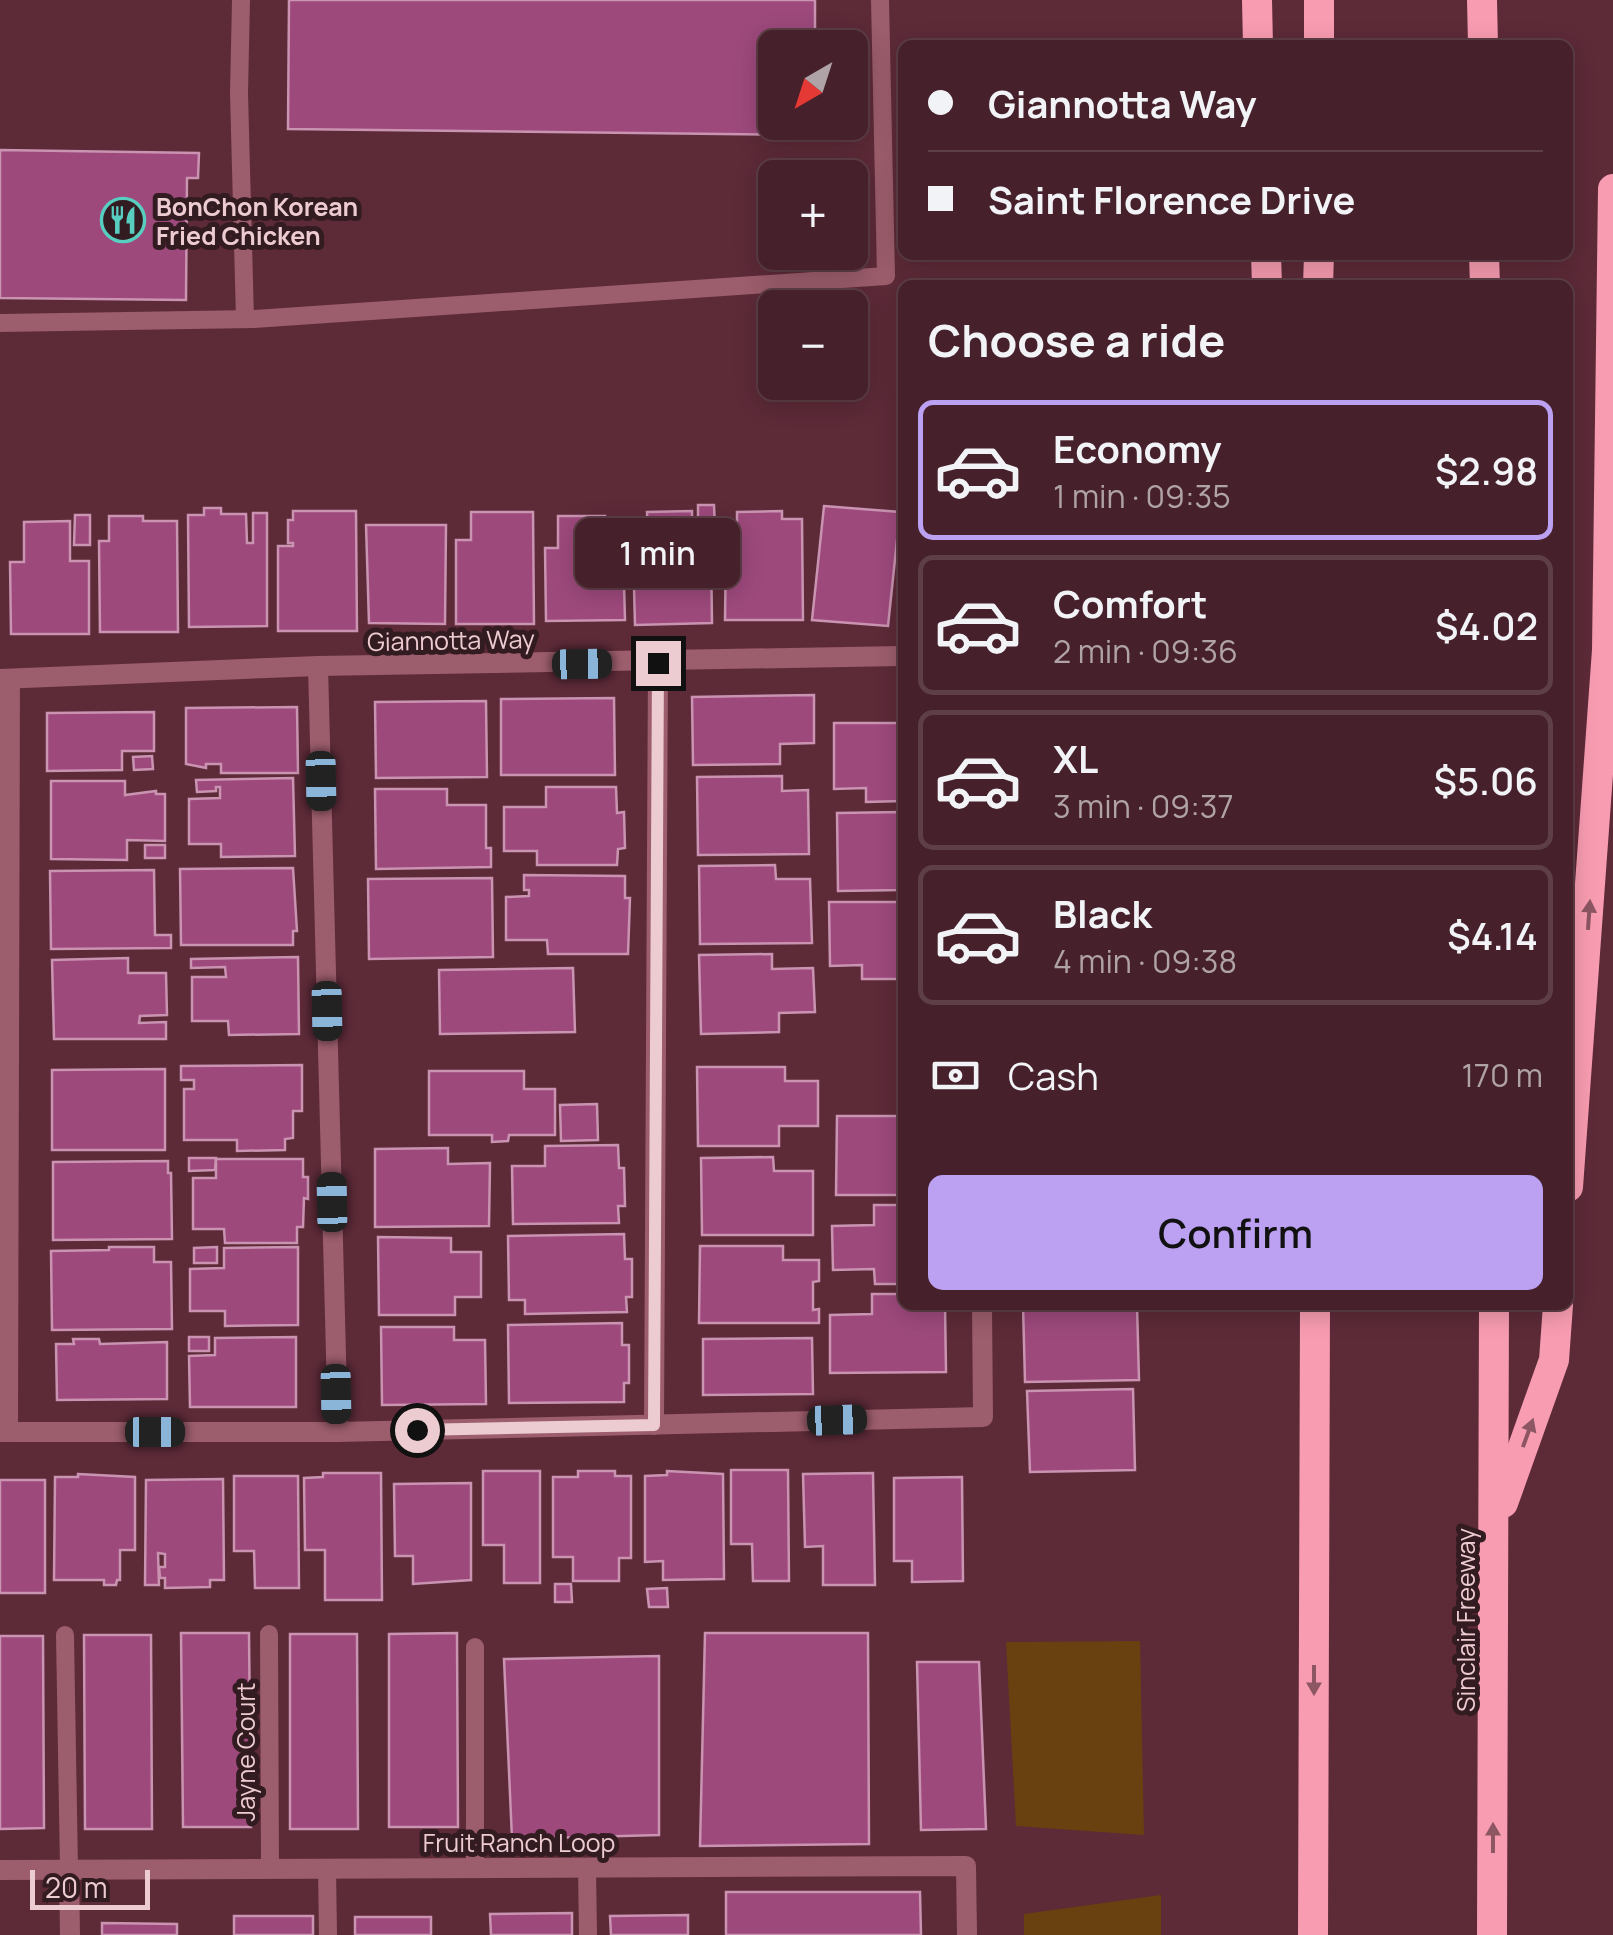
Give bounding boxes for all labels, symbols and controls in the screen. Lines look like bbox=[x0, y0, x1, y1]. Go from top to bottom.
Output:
north arrow bbox=[758, 30, 868, 140]
map controls bbox=[758, 30, 868, 400]
text: Giannotta Way bbox=[988, 77, 1257, 129]
button: + bbox=[758, 160, 868, 270]
text: Saint Florence Drive bbox=[988, 173, 1355, 225]
place label: BonChon Korean Fried Chicken bbox=[156, 189, 358, 253]
restaurant icon: BonChon Korean Fried Chicken bbox=[100, 197, 146, 243]
button: − bbox=[758, 290, 868, 400]
text: Choose a ride bbox=[928, 309, 1225, 371]
text: Economy bbox=[1053, 422, 1222, 474]
icon: car bbox=[933, 425, 1023, 515]
text: $2.98 bbox=[1435, 444, 1538, 496]
text: 1 min · 09:35 bbox=[1053, 474, 1231, 518]
callout: 1 min bbox=[576, 518, 740, 588]
text: 1 min bbox=[619, 531, 696, 575]
text: Comfort bbox=[1053, 577, 1207, 629]
icon: car bbox=[933, 580, 1023, 670]
text: $4.02 bbox=[1435, 599, 1538, 651]
street label: Giannotta Way bbox=[367, 621, 535, 659]
text: 2 min · 09:36 bbox=[1053, 629, 1238, 673]
route end bbox=[636, 641, 681, 686]
car bbox=[552, 648, 612, 680]
text: XL bbox=[1053, 732, 1098, 784]
icon: car bbox=[933, 735, 1023, 825]
car bbox=[305, 751, 337, 811]
text: $5.06 bbox=[1434, 754, 1538, 806]
text: 3 min · 09:37 bbox=[1053, 784, 1233, 828]
text: Black bbox=[1053, 887, 1152, 939]
icon: car bbox=[933, 890, 1023, 980]
one-way arrow bbox=[1581, 899, 1597, 930]
text: $4.14 bbox=[1447, 909, 1538, 961]
text: 4 min · 09:38 bbox=[1053, 939, 1237, 983]
car bbox=[311, 981, 343, 1041]
icon: cash bbox=[928, 1048, 983, 1103]
text: Cash bbox=[1008, 1049, 1099, 1101]
text: 170 m bbox=[1461, 1053, 1543, 1097]
car bbox=[316, 1172, 348, 1232]
button: Confirm bbox=[928, 1175, 1543, 1290]
car bbox=[320, 1364, 352, 1424]
car bbox=[806, 1404, 868, 1436]
route start bbox=[395, 1408, 440, 1453]
car bbox=[125, 1417, 185, 1447]
one-way arrow bbox=[1521, 1417, 1536, 1447]
street label: Sinclair Freeway bbox=[1448, 1528, 1483, 1712]
one-way arrow bbox=[1306, 1664, 1322, 1696]
street label: Jayne Court bbox=[228, 1683, 263, 1821]
one-way arrow bbox=[1485, 1821, 1501, 1853]
street label: Fruit Ranch Loop bbox=[423, 1825, 615, 1860]
scale bar bbox=[30, 1865, 150, 1910]
text: 20 m bbox=[45, 1868, 107, 1906]

